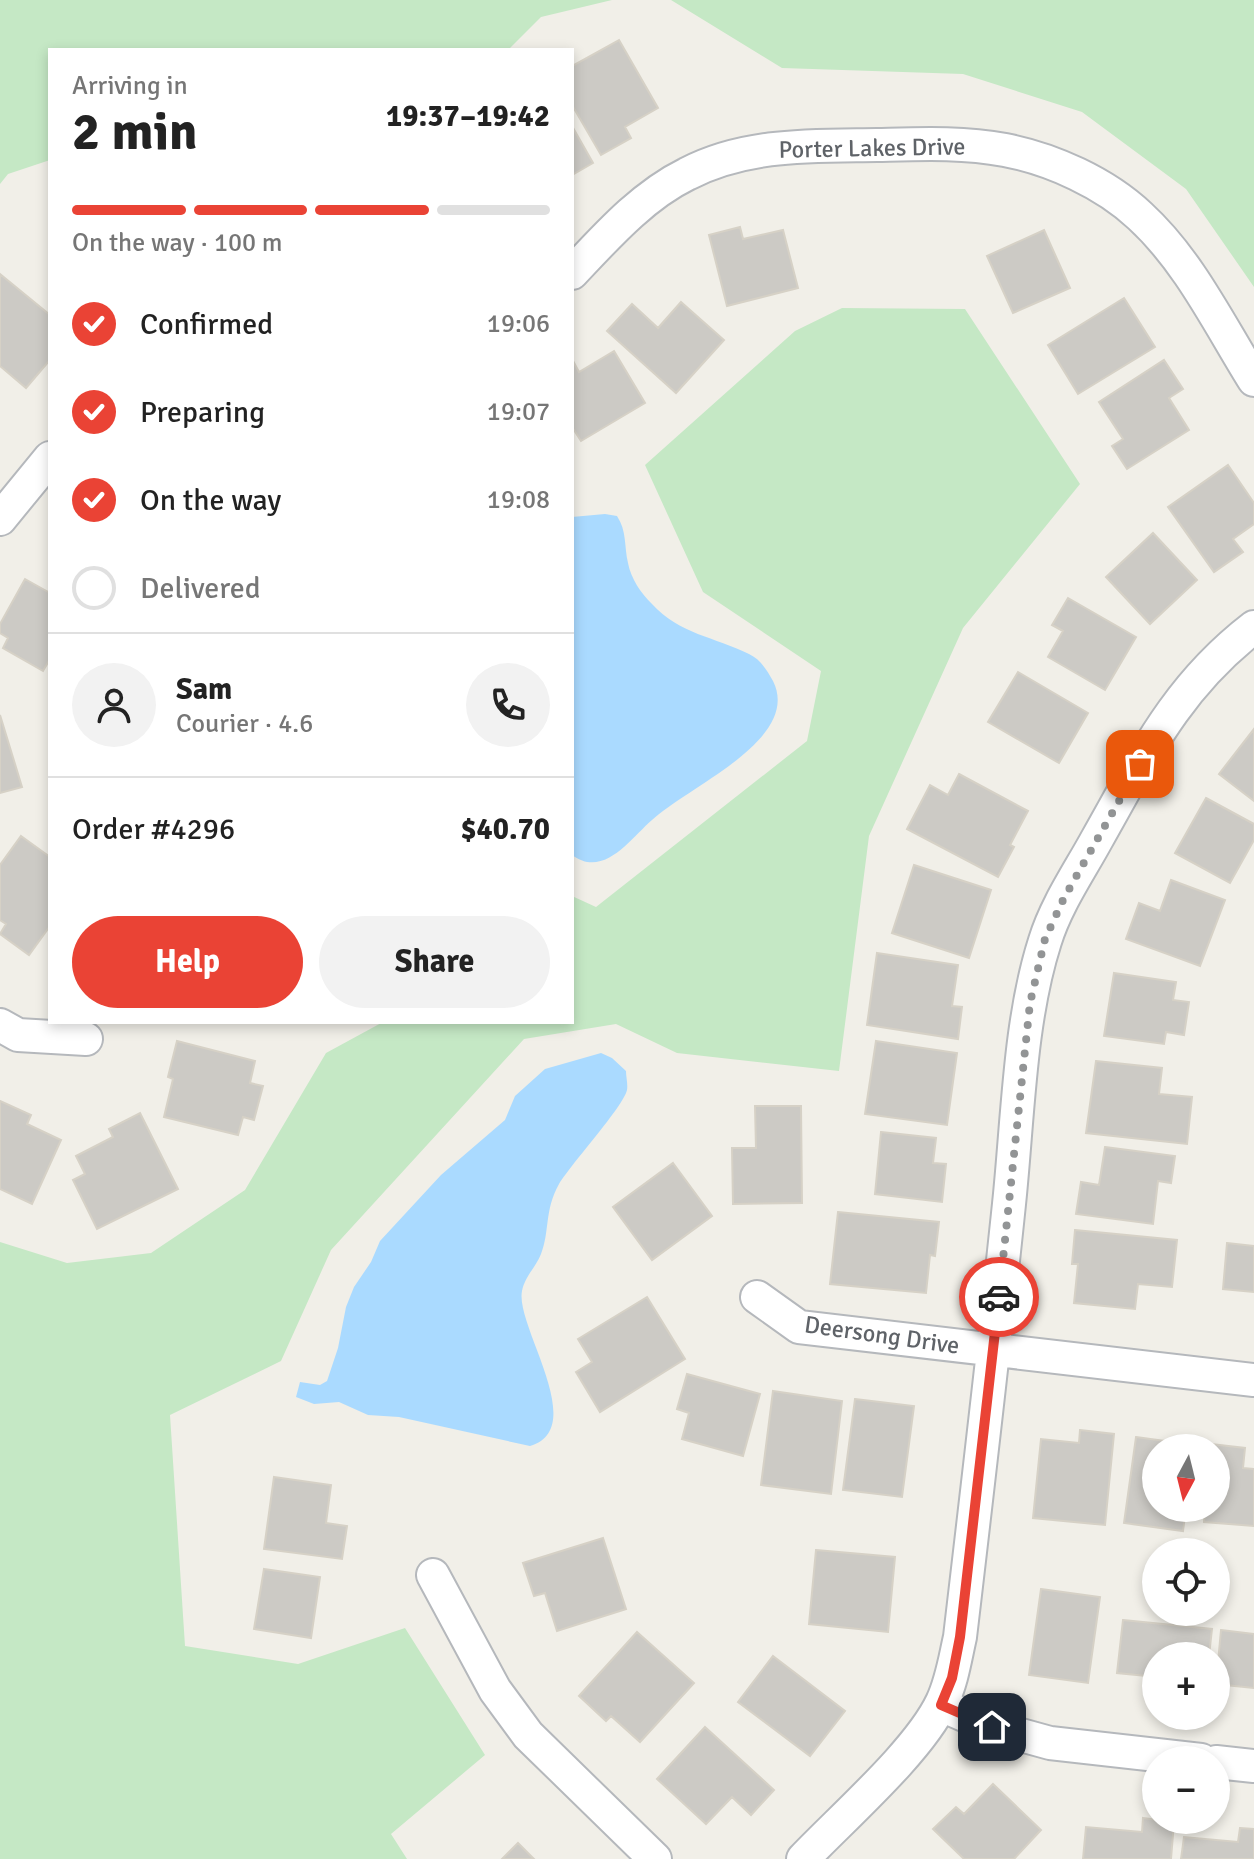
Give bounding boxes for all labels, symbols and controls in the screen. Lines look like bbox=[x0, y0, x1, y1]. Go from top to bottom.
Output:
text: Arriving in bbox=[72, 70, 188, 102]
text: 19:37–19:42 bbox=[386, 98, 550, 135]
text: 2 min bbox=[72, 100, 198, 164]
street label: Porter Lakes Drive bbox=[778, 131, 966, 165]
text: On the way · 100 m bbox=[72, 227, 282, 259]
icon: check bbox=[72, 302, 116, 346]
text: Confirmed bbox=[140, 306, 273, 343]
text: 19:06 bbox=[487, 308, 550, 340]
icon: check bbox=[72, 390, 116, 434]
text: Preparing bbox=[140, 394, 265, 431]
text: 19:07 bbox=[487, 396, 550, 428]
icon: check bbox=[72, 478, 116, 522]
text: On the way bbox=[140, 482, 281, 519]
text: 19:08 bbox=[487, 484, 550, 516]
text: Delivered bbox=[140, 570, 261, 607]
button: person bbox=[72, 663, 156, 747]
button: phone bbox=[466, 663, 550, 747]
text: Sam bbox=[176, 671, 232, 708]
text: Courier · 4.6 bbox=[176, 708, 313, 740]
pin bbox=[1106, 730, 1174, 798]
icon: bag bbox=[1118, 742, 1162, 786]
text: Order #4296 bbox=[72, 811, 235, 848]
text: $40.70 bbox=[460, 811, 550, 848]
button: Help bbox=[72, 916, 303, 1008]
button: Share bbox=[319, 916, 550, 1008]
courier bbox=[959, 1257, 1039, 1337]
icon: car bbox=[977, 1275, 1021, 1319]
street label: Deersong Drive bbox=[803, 1309, 961, 1361]
north arrow bbox=[1142, 1434, 1230, 1522]
map controls bbox=[1142, 1434, 1230, 1834]
button: locate bbox=[1142, 1538, 1230, 1626]
button: + bbox=[1142, 1642, 1230, 1730]
pin bbox=[958, 1693, 1026, 1761]
icon: home bbox=[970, 1705, 1014, 1749]
button: − bbox=[1142, 1746, 1230, 1834]

